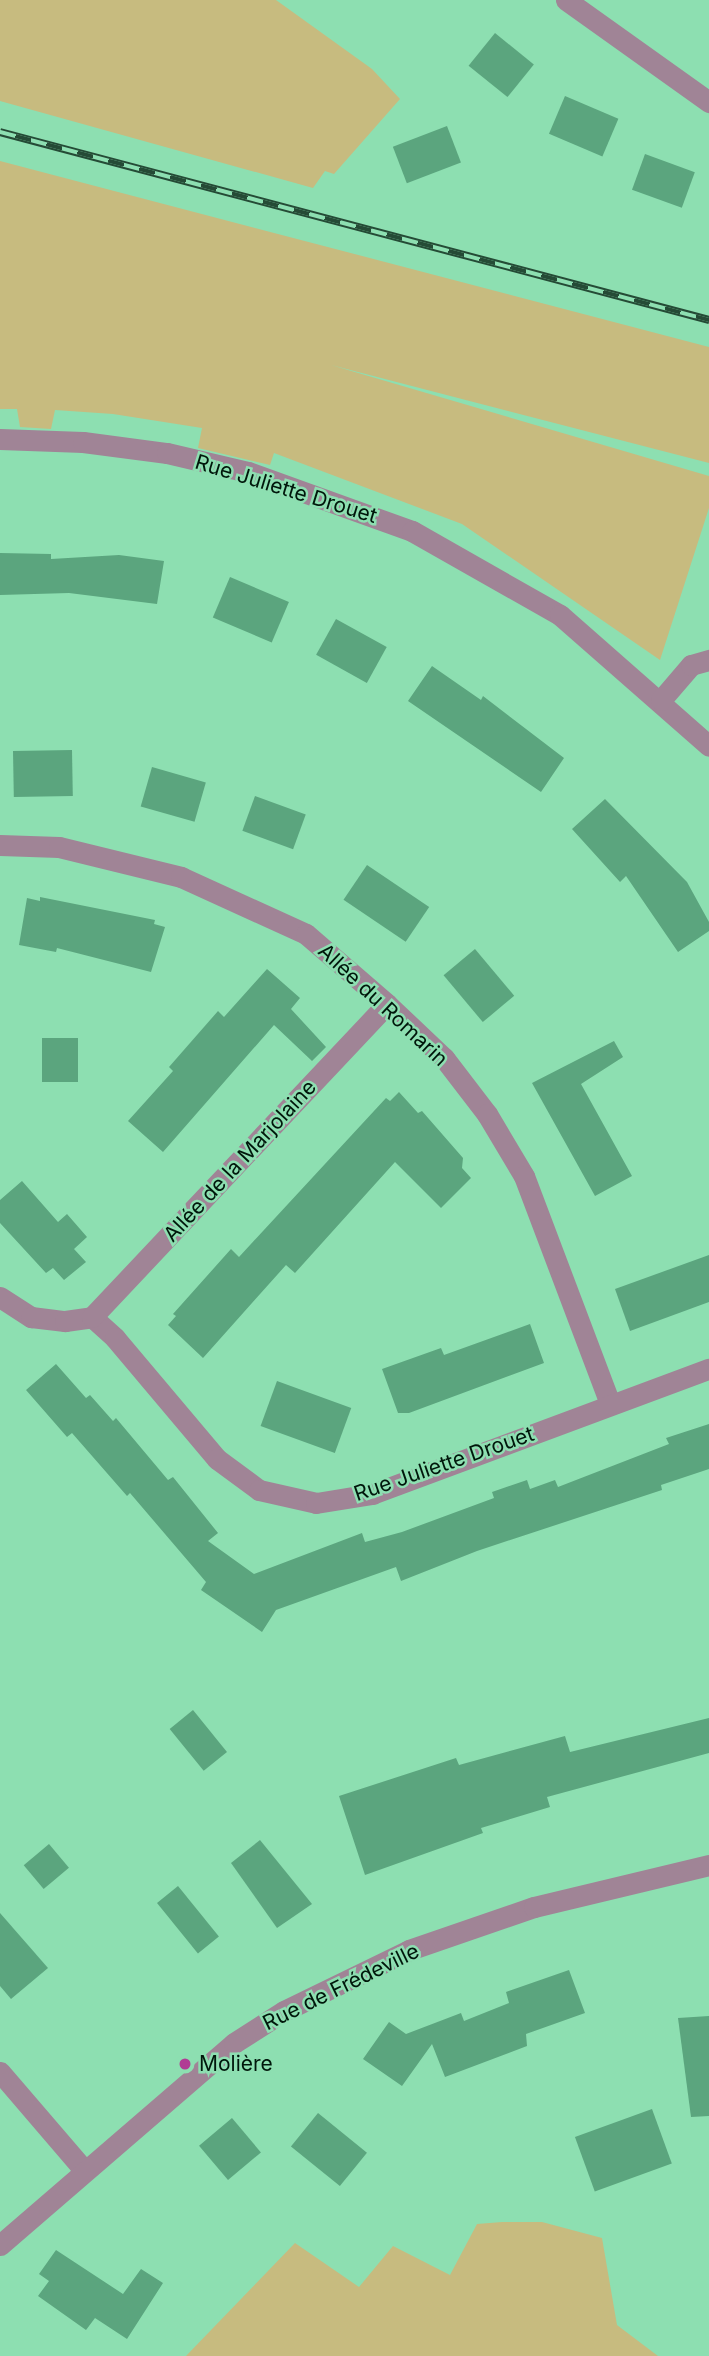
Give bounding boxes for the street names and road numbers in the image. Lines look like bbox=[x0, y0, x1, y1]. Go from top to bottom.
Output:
street label: Rue Juliette Drouet bbox=[192, 449, 380, 529]
street label: Allée du Romarin bbox=[313, 939, 453, 1071]
street label: Allée de la Marjolaine bbox=[158, 1075, 322, 1247]
street label: Rue Juliette Drouet bbox=[351, 1421, 537, 1507]
street label: Rue de Frédeville bbox=[259, 1938, 423, 2036]

